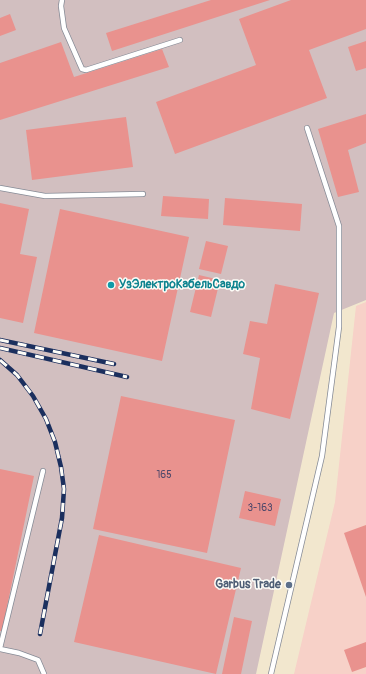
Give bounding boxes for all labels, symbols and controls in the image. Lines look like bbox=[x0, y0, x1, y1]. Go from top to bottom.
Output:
place label: УзЭлектроКабельСавдо bbox=[119, 278, 245, 292]
marker: УзЭлектроКабельСавдо bbox=[106, 280, 116, 290]
house number: 165 bbox=[156, 469, 172, 481]
house number: 3-163 bbox=[247, 502, 273, 514]
place label: Garbus Trade bbox=[215, 578, 281, 592]
marker: Garbus Trade bbox=[284, 580, 294, 590]

